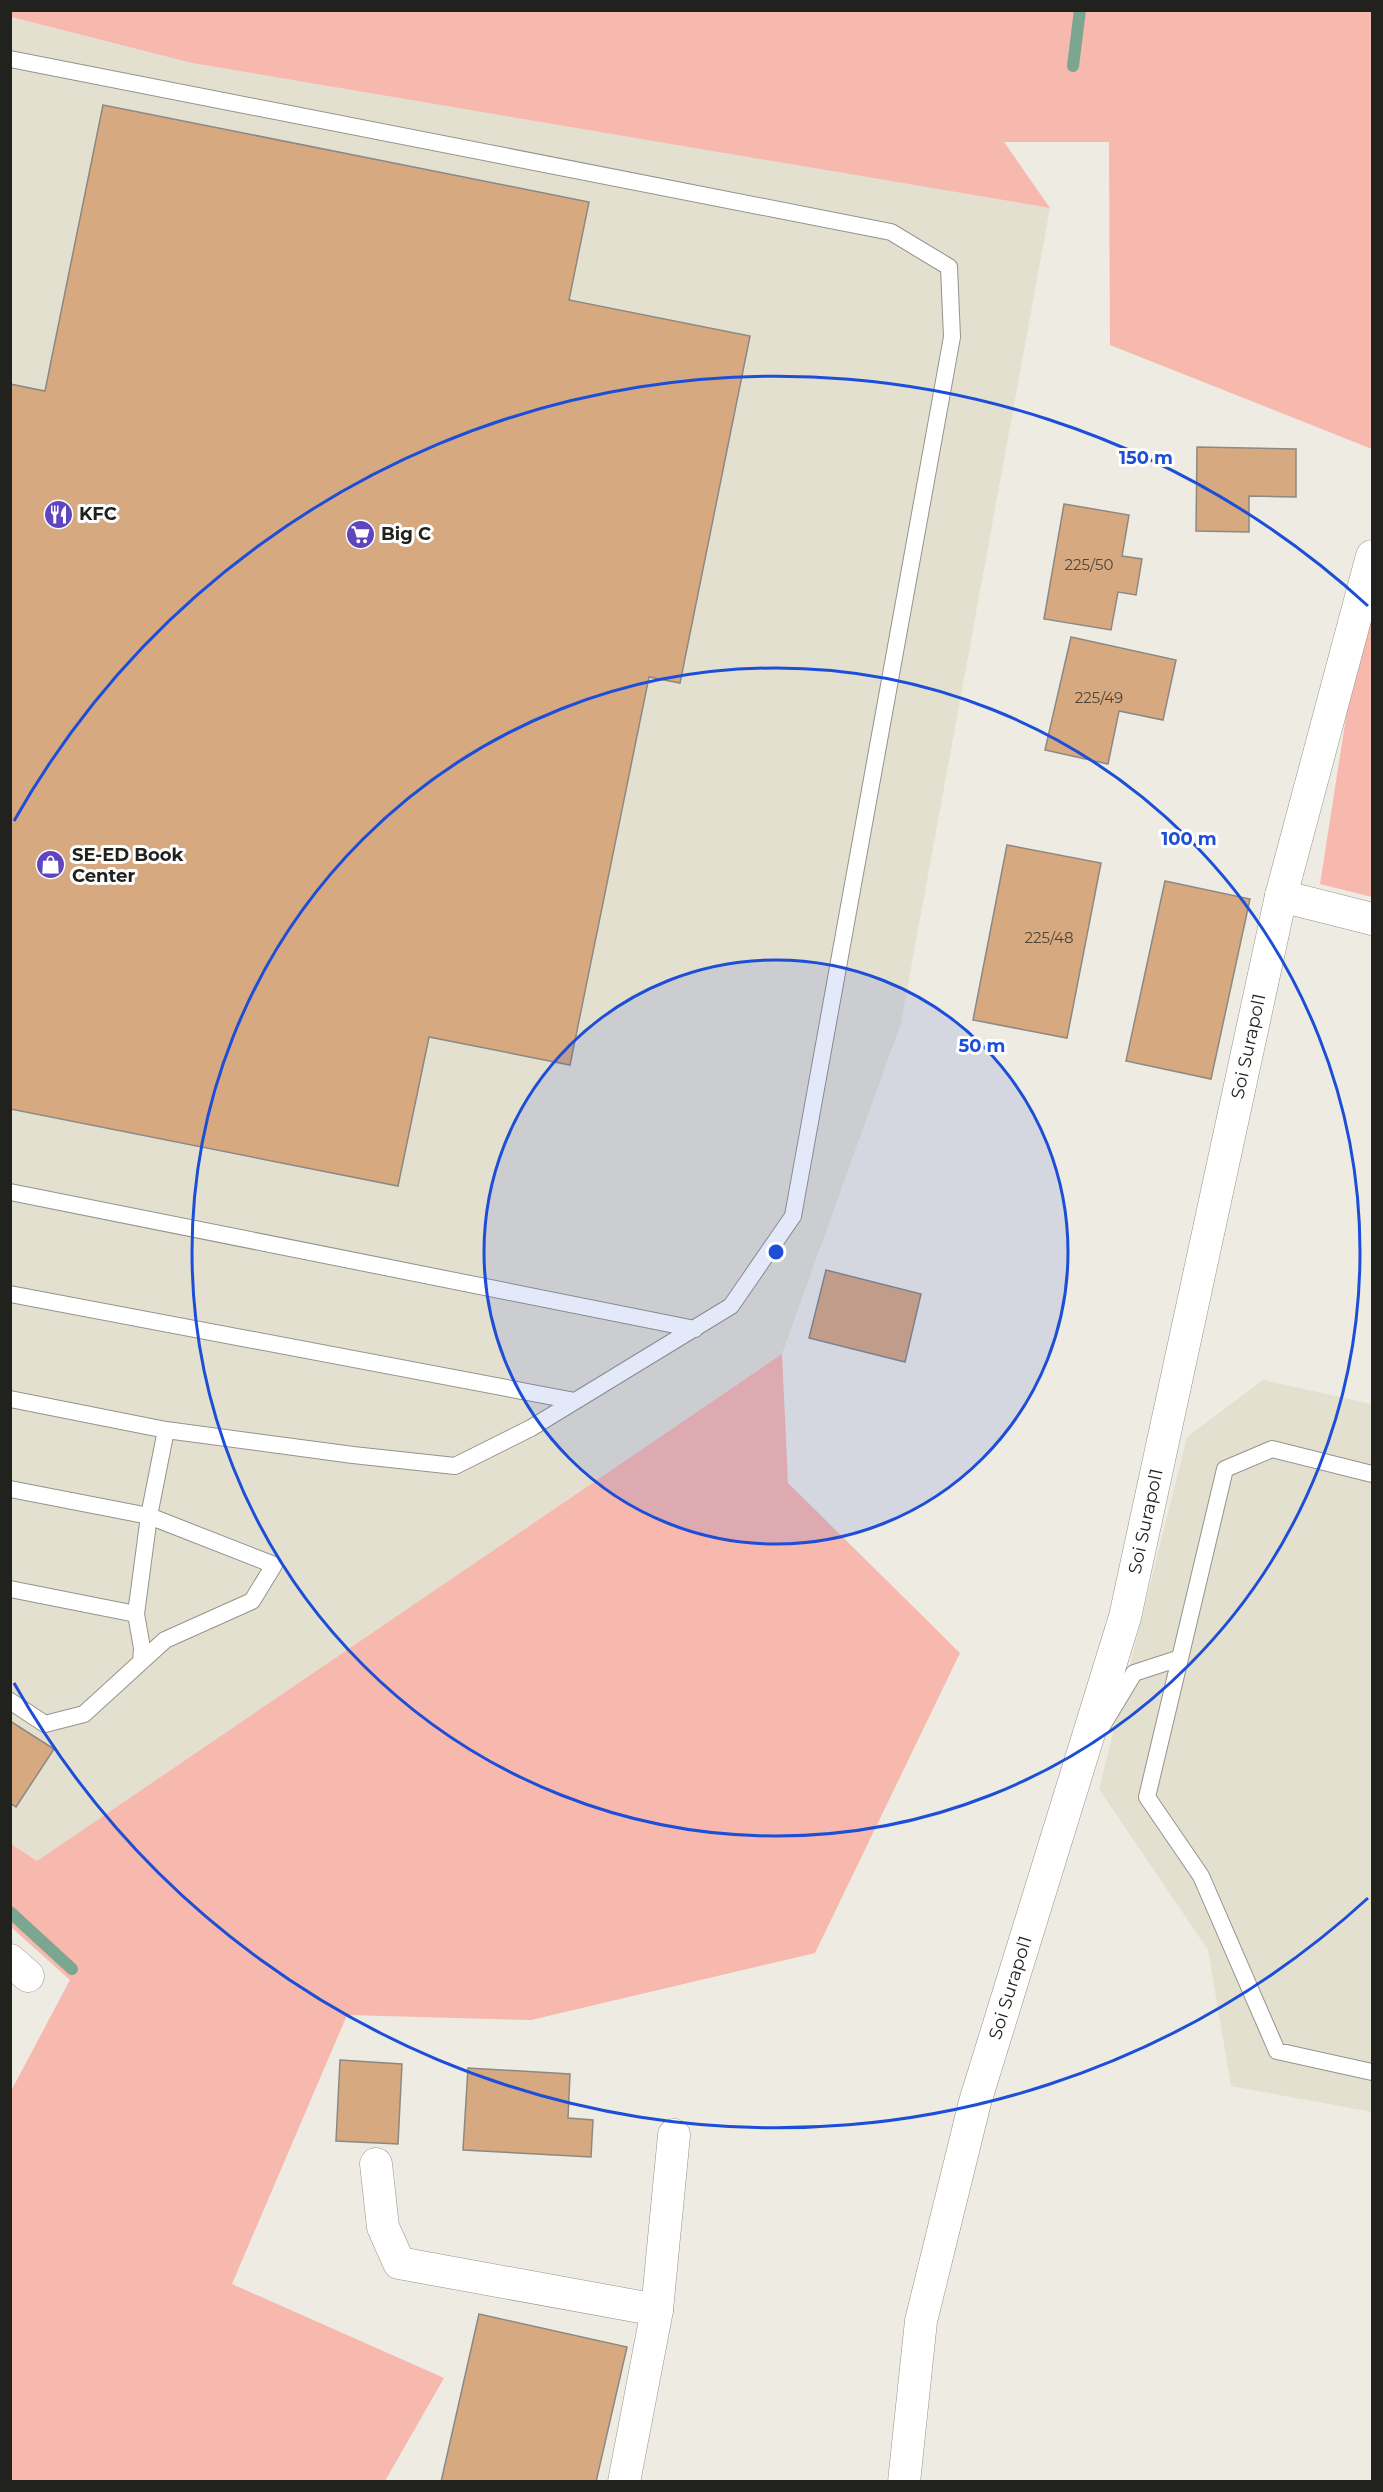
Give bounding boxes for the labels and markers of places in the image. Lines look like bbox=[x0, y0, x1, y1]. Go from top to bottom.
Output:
restaurant icon: KFC bbox=[42, 498, 74, 530]
place label: KFC bbox=[79, 503, 117, 525]
supermarket icon: Big C bbox=[344, 518, 376, 550]
place label: Big C bbox=[381, 523, 431, 545]
place label: SE-ED Book Center bbox=[72, 844, 184, 887]
shop icon: SE-ED Book Center bbox=[35, 849, 67, 881]
centre of rings bbox=[766, 1242, 786, 1262]

